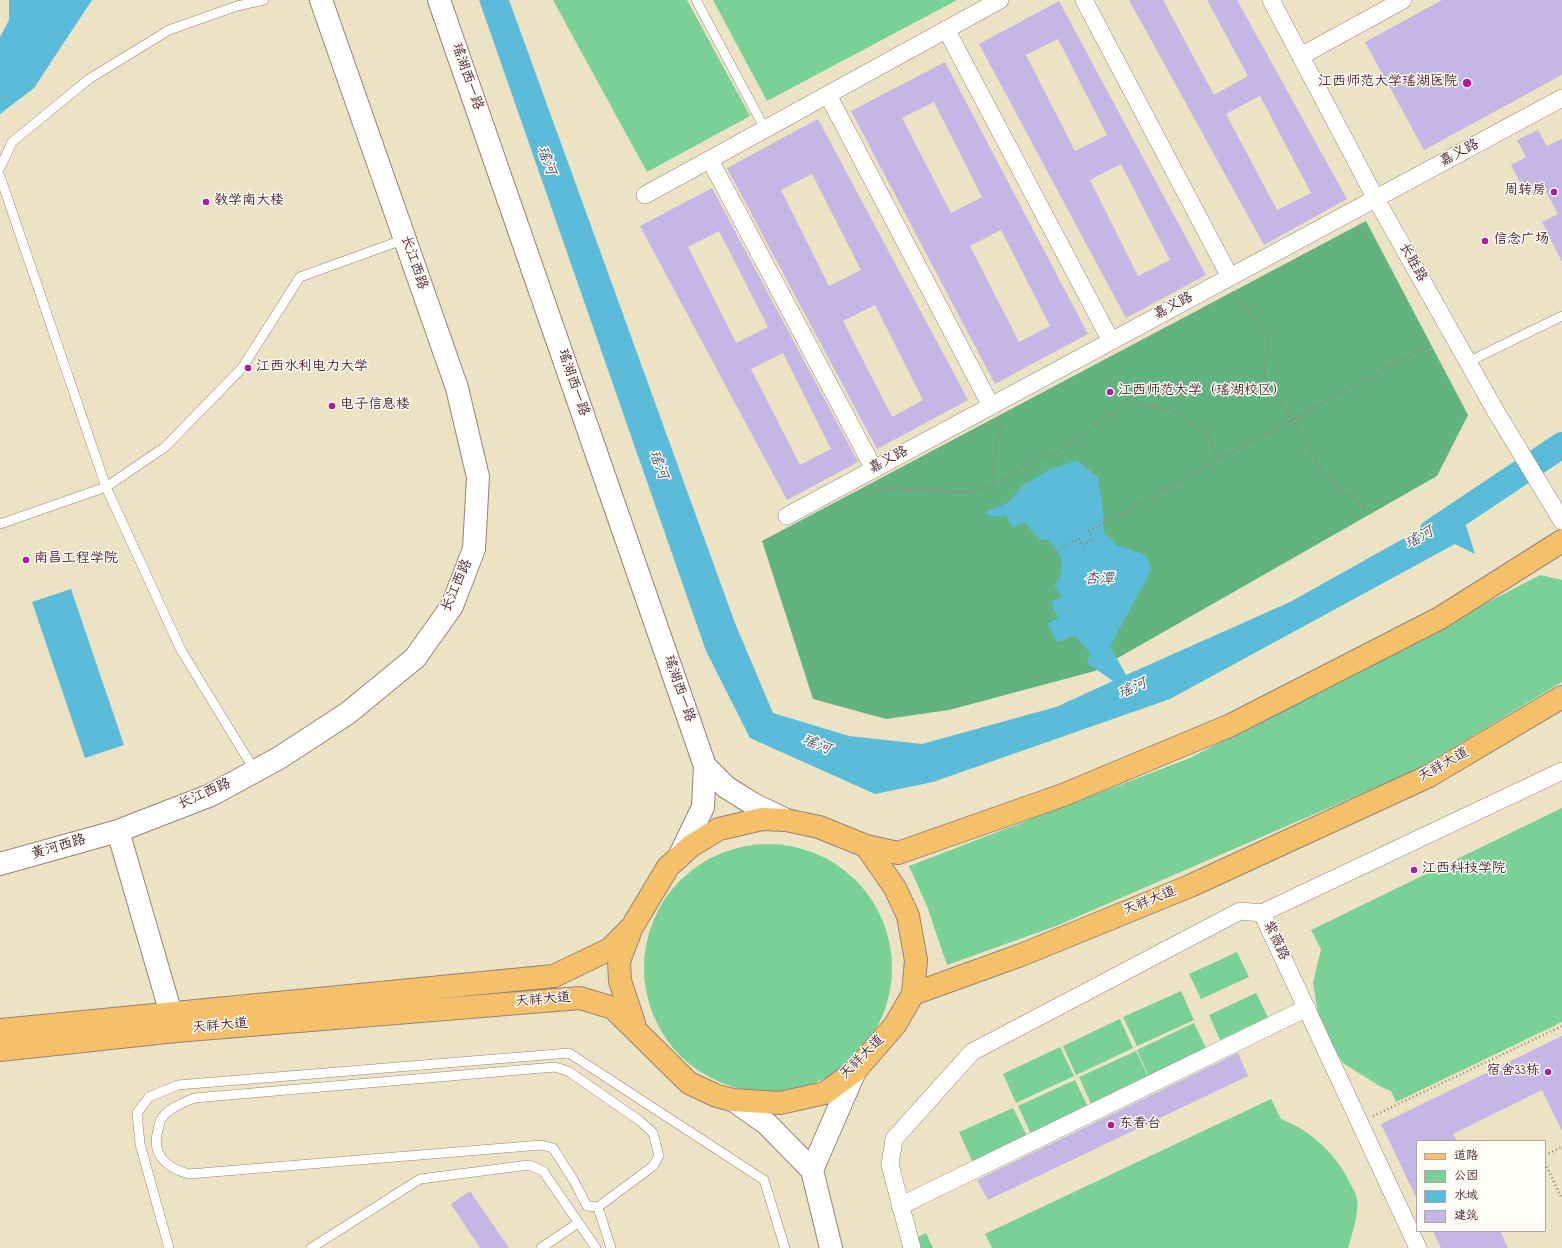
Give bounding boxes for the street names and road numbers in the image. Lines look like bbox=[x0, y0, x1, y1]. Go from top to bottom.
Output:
street label: 瑶湖西一路 bbox=[447, 41, 485, 113]
street label: 嘉义路 bbox=[1438, 137, 1482, 171]
street label: 长江西路 bbox=[396, 234, 430, 292]
street label: 长胜路 bbox=[1394, 241, 1430, 285]
street label: 嘉义路 bbox=[1152, 290, 1196, 324]
street label: 瑶湖西一路 bbox=[553, 347, 591, 419]
street label: 嘉义路 bbox=[867, 444, 911, 478]
street label: 长江西路 bbox=[439, 557, 477, 615]
street label: 瑶湖西一路 bbox=[659, 653, 697, 725]
street label: 天祥大道 bbox=[1415, 745, 1473, 787]
street label: 长江西路 bbox=[176, 776, 234, 814]
street label: 黄河西路 bbox=[30, 832, 88, 864]
street label: 天祥大道 bbox=[1121, 884, 1179, 920]
street label: 紫薇路 bbox=[1259, 918, 1291, 964]
street label: 天祥大道 bbox=[514, 990, 572, 1012]
street label: 天祥大道 bbox=[191, 1016, 249, 1038]
street label: 天祥大道 bbox=[837, 1032, 889, 1084]

